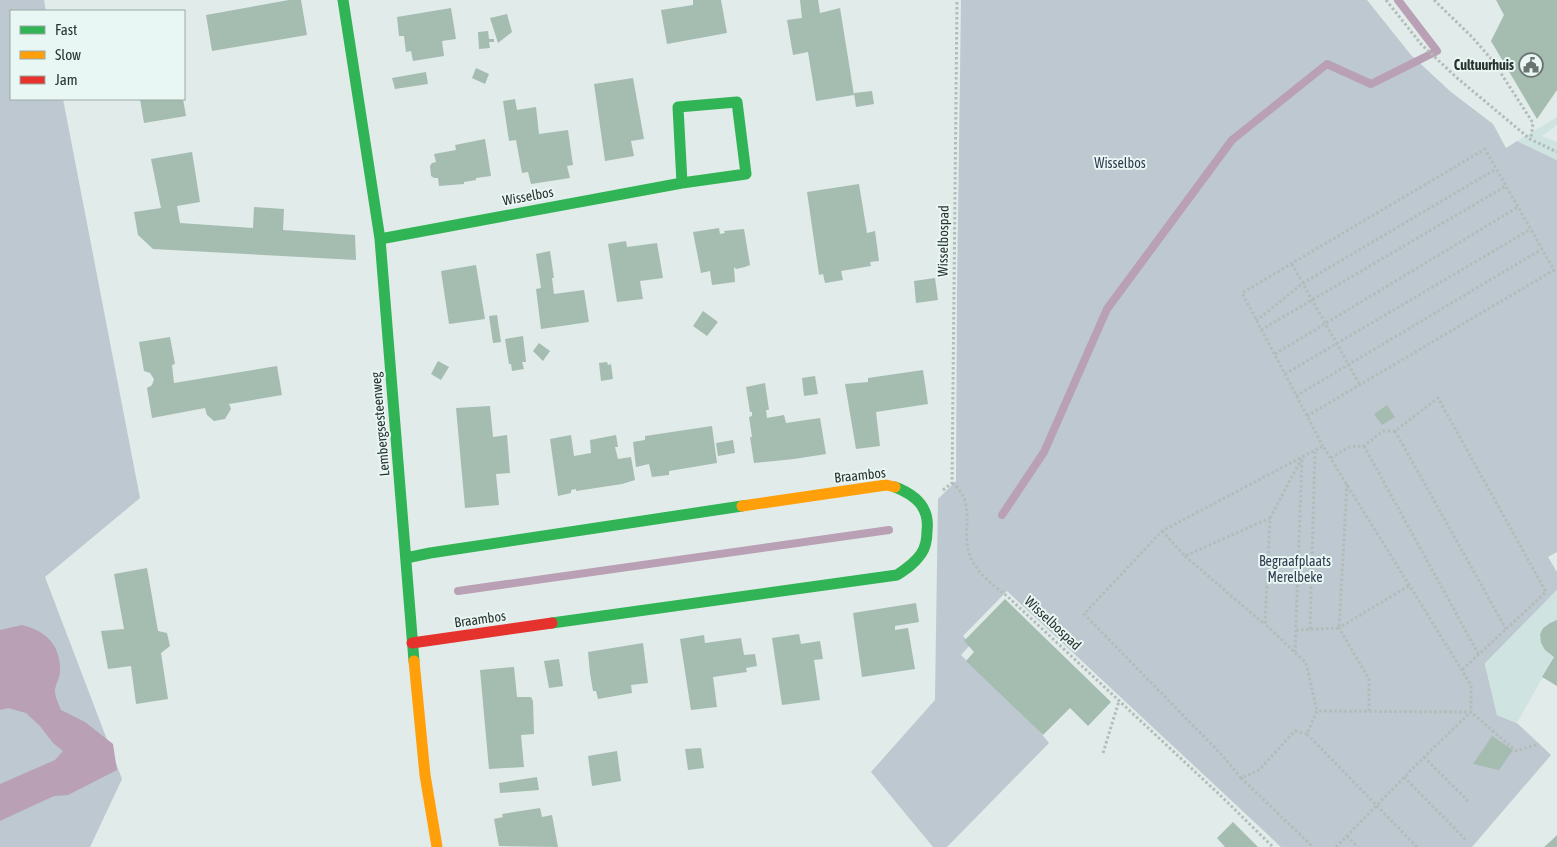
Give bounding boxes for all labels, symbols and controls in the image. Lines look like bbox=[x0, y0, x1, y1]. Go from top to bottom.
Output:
legend bbox=[10, 10, 185, 100]
text: Fast bbox=[55, 21, 77, 38]
text: Slow bbox=[55, 46, 81, 63]
public building icon: Cultuurhuis bbox=[1518, 52, 1544, 78]
place label: Cultuurhuis bbox=[1454, 57, 1514, 73]
text: Jam bbox=[55, 71, 78, 88]
park label: Wisselbos bbox=[1094, 155, 1146, 171]
street label: Wisselbos bbox=[501, 184, 555, 208]
street label: Wisselbospad bbox=[934, 205, 952, 277]
street label: Lembergsesteenweg bbox=[367, 371, 393, 477]
street label: Braambos bbox=[833, 464, 887, 486]
park label: Begraafplaats Merelbeke bbox=[1259, 553, 1331, 585]
street label: Wisselbospad bbox=[1021, 593, 1085, 653]
street label: Braambos bbox=[453, 607, 507, 631]

